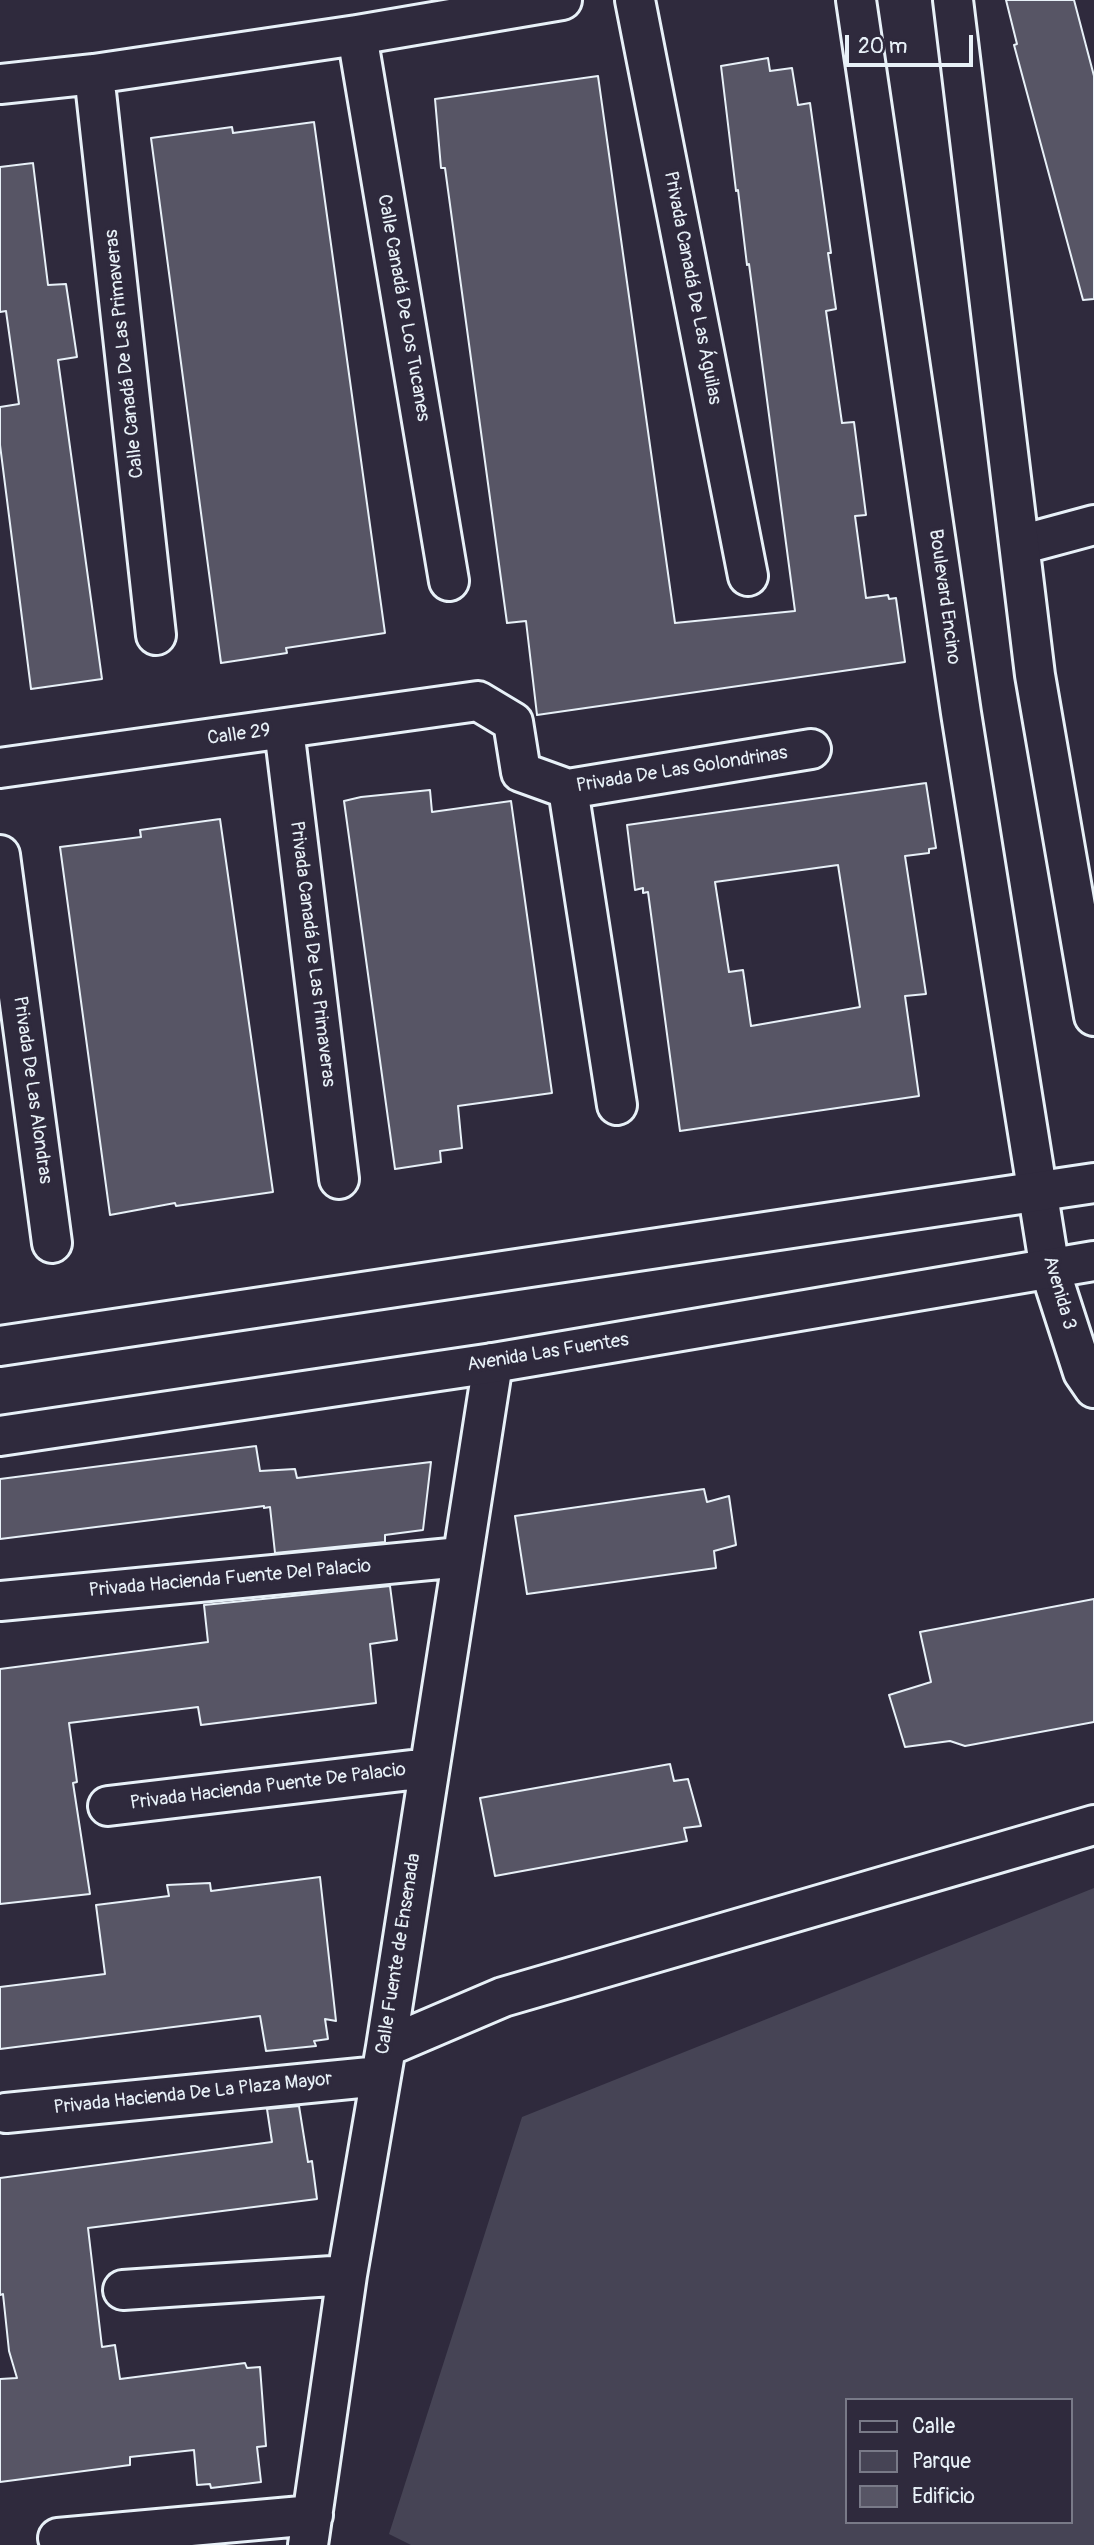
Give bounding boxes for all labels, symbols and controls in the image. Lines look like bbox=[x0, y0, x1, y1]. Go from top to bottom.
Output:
scale bar bbox=[849, 21, 977, 65]
text: 20 m bbox=[858, 33, 907, 60]
street label: Privada Canadá De Las Águilas bbox=[658, 169, 726, 407]
street label: Calle Canadá De Los Tucanes bbox=[372, 193, 434, 423]
street label: Calle Canadá De Las Primaveras bbox=[101, 228, 149, 480]
street label: Boulevard Encino bbox=[923, 528, 965, 666]
street label: Calle 29 bbox=[206, 719, 272, 751]
street label: Privada De Las Golondrinas bbox=[575, 742, 789, 798]
street label: Privada Canadá De Las Primaveras bbox=[284, 820, 340, 1088]
street label: Privada De Las Alondras bbox=[8, 995, 56, 1185]
street label: Avenida 3 bbox=[1038, 1253, 1080, 1333]
street label: Avenida Las Fuentes bbox=[466, 1329, 630, 1377]
street label: Privada Hacienda Fuente Del Palacio bbox=[88, 1555, 372, 1603]
street label: Privada Hacienda Puente De Palacio bbox=[129, 1759, 407, 1815]
street label: Calle Fuente de Ensenada bbox=[372, 1852, 426, 2056]
street label: Privada Hacienda De La Plaza Mayor bbox=[53, 2068, 333, 2120]
legend bbox=[846, 2398, 1073, 2524]
text: Calle bbox=[912, 2413, 955, 2440]
text: Parque bbox=[912, 2448, 971, 2475]
text: Edificio bbox=[912, 2483, 975, 2510]

